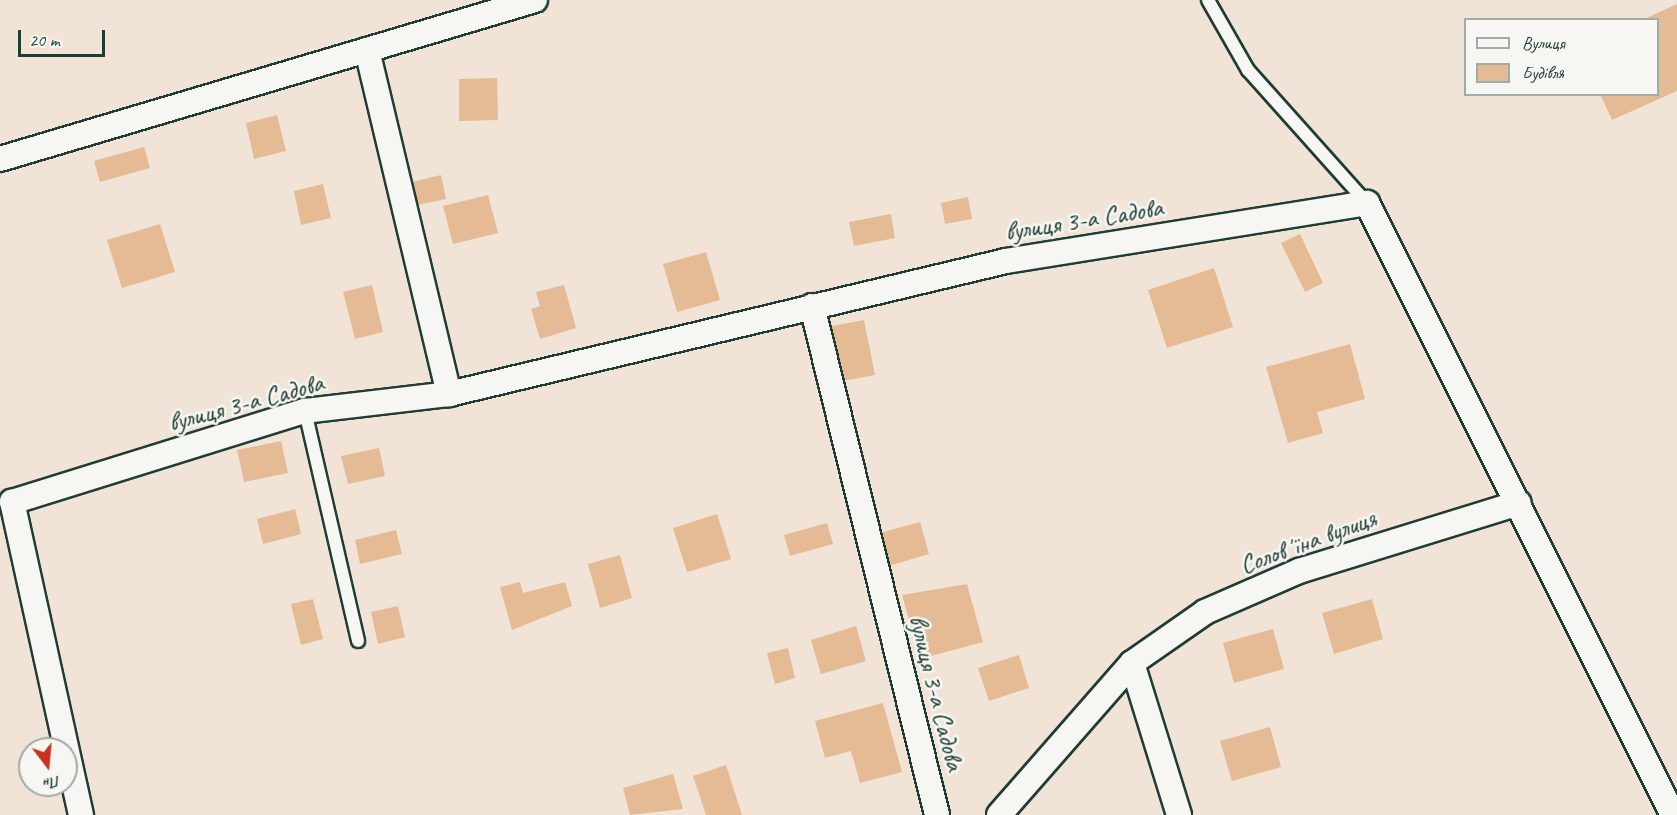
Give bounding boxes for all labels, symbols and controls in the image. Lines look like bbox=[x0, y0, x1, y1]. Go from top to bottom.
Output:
scale bar bbox=[21, 18, 108, 56]
legend bbox=[1464, 18, 1659, 96]
text: 20 m bbox=[29, 29, 60, 51]
text: Вулиця bbox=[1522, 32, 1565, 54]
text: Будівля bbox=[1522, 62, 1564, 84]
street label: вулиця 3-а Садова bbox=[1003, 192, 1165, 248]
street label: вулиця 3-а Садова bbox=[165, 367, 327, 439]
street label: Соловʼїна вулиця bbox=[1235, 503, 1381, 581]
street label: вулиця 3-а Садова bbox=[902, 612, 970, 774]
north arrow bbox=[18, 737, 78, 797]
text: Пн bbox=[42, 770, 63, 794]

